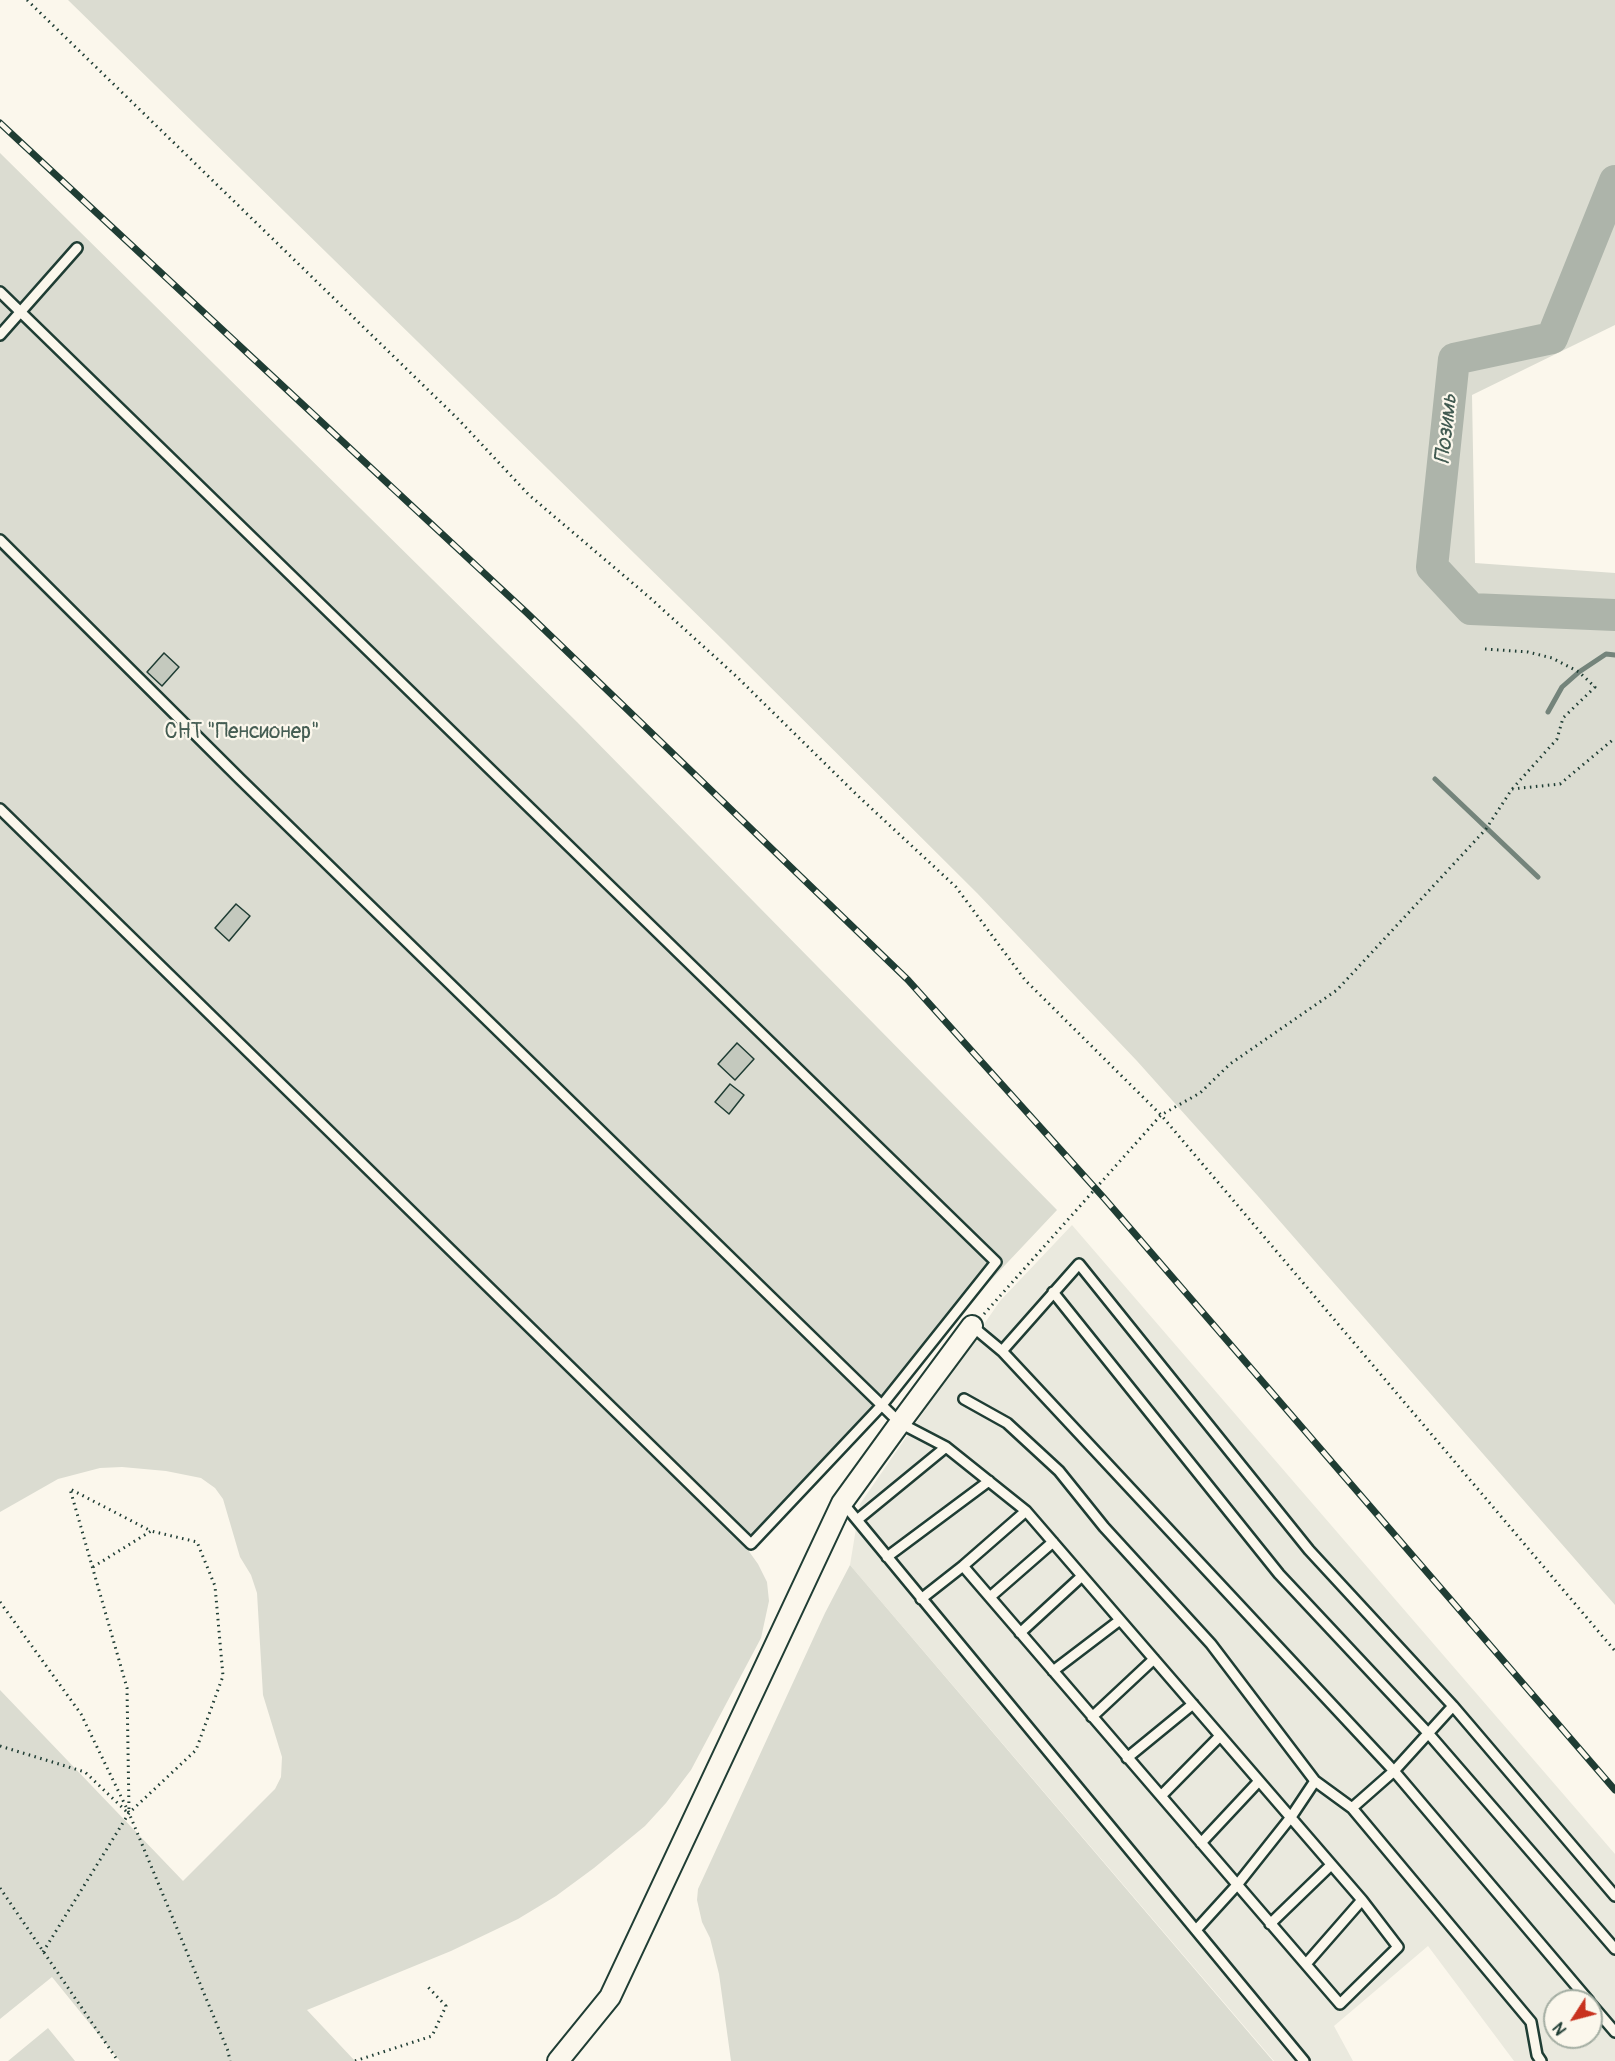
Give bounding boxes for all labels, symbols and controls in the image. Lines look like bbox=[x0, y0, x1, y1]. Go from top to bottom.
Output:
water label: Позимь bbox=[1430, 393, 1464, 465]
park label: СНТ "Пенсионер" bbox=[165, 720, 319, 746]
north arrow bbox=[1543, 1989, 1603, 2049]
text: N bbox=[1549, 2018, 1571, 2039]

